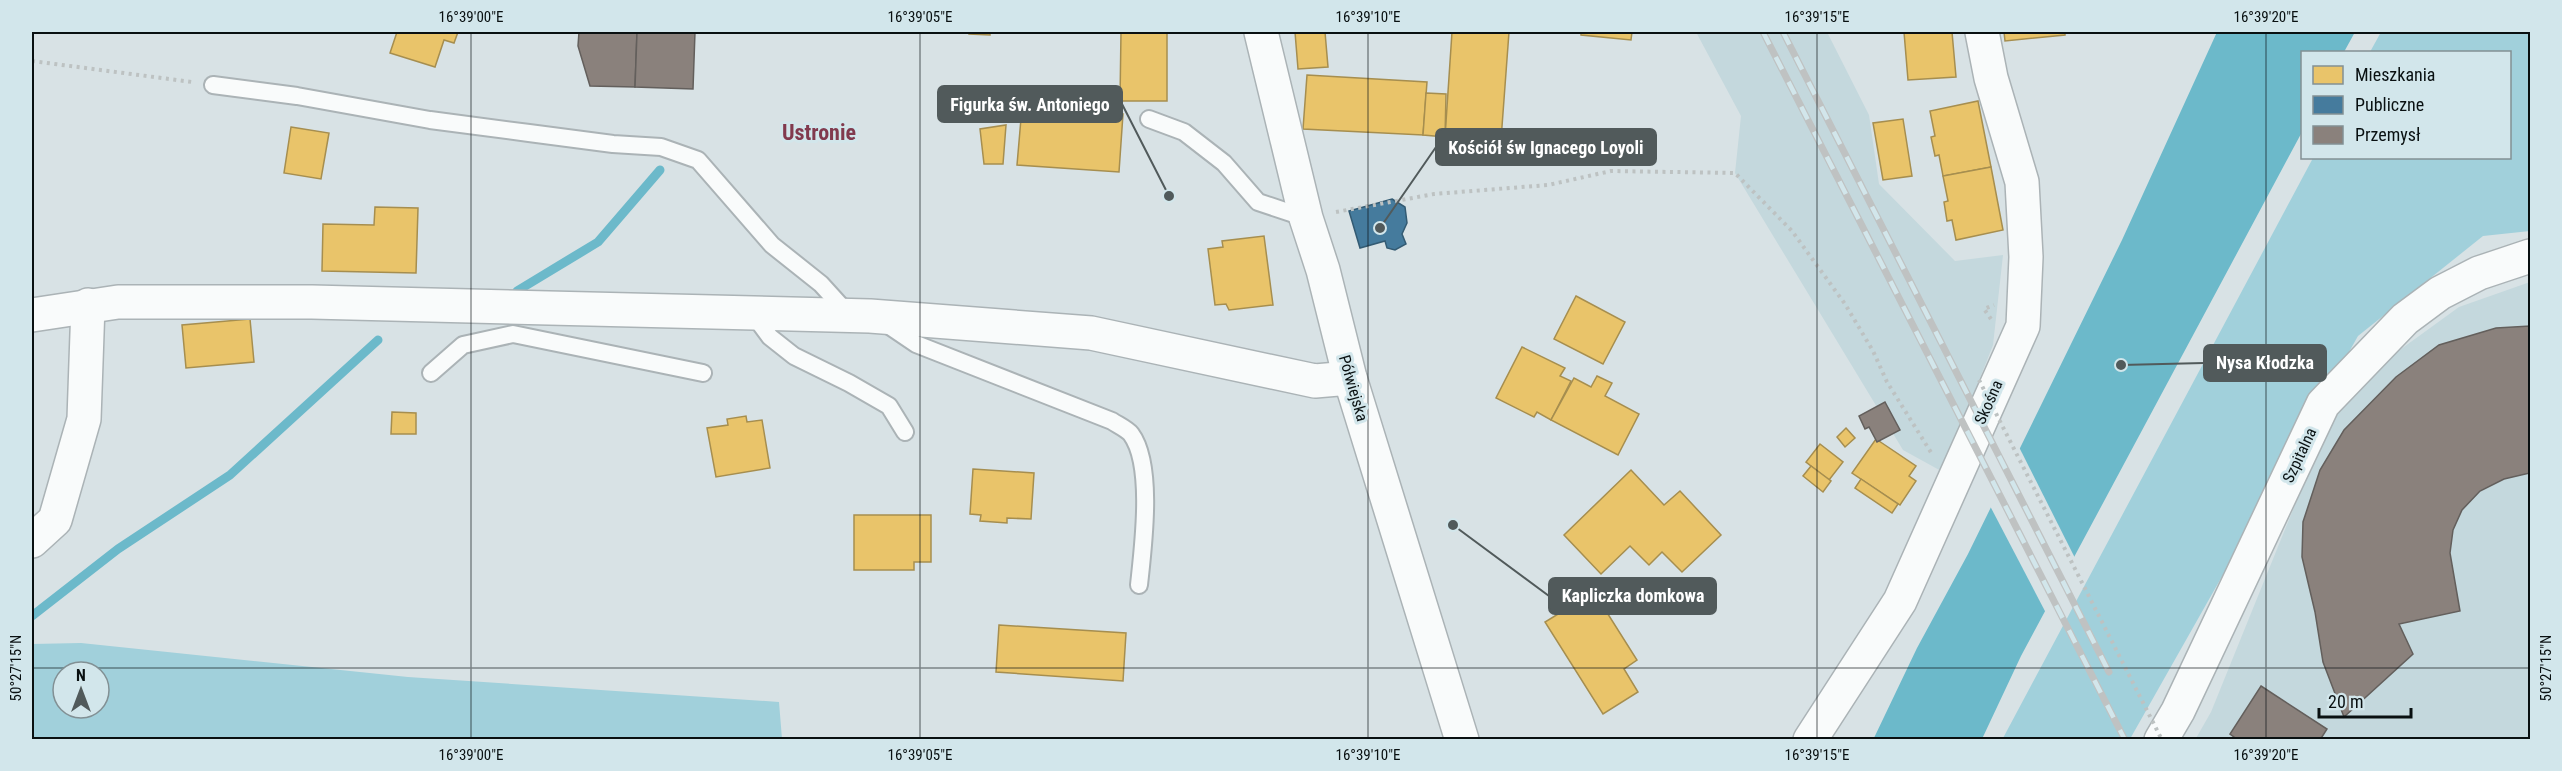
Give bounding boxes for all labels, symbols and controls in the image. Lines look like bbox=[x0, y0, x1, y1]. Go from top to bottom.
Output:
text: 16°39'00"E bbox=[439, 8, 503, 26]
text: 16°39'05"E bbox=[888, 8, 952, 26]
text: 16°39'10"E bbox=[1336, 8, 1400, 26]
text: 16°39'15"E bbox=[1785, 8, 1849, 26]
text: 16°39'20"E bbox=[2234, 8, 2298, 26]
legend bbox=[2301, 51, 2511, 159]
text: Mieszkania bbox=[2355, 64, 2435, 85]
callout: Figurka św. Antoniego bbox=[938, 86, 1122, 122]
text: Figurka św. Antoniego bbox=[950, 94, 1110, 115]
text: Publiczne bbox=[2355, 94, 2424, 115]
district label: Ustronie bbox=[782, 120, 856, 145]
text: Przemysł bbox=[2355, 124, 2421, 145]
callout: Kościół św Ignacego Loyoli bbox=[1436, 129, 1656, 165]
text: Kościół św Ignacego Loyoli bbox=[1448, 137, 1644, 158]
callout: Nysa Kłodzka bbox=[2204, 345, 2326, 381]
text: Nysa Kłodzka bbox=[2216, 352, 2314, 373]
street label: Półwiejska bbox=[1335, 353, 1372, 424]
street label: Skośna bbox=[1970, 377, 2007, 427]
street label: Szpitalna bbox=[2279, 425, 2320, 486]
callout: Kapliczka domkowa bbox=[1549, 578, 1716, 614]
text: Kapliczka domkowa bbox=[1562, 585, 1704, 606]
text: 50°27'15"N bbox=[7, 635, 25, 701]
text: 50°27'15"N bbox=[2537, 635, 2555, 701]
north arrow bbox=[51, 660, 111, 720]
text: N bbox=[76, 666, 86, 685]
scale bar bbox=[2319, 681, 2410, 719]
text: 20 m bbox=[2328, 691, 2363, 712]
text: 16°39'00"E bbox=[439, 746, 503, 764]
text: 16°39'05"E bbox=[888, 746, 952, 764]
text: 16°39'10"E bbox=[1336, 746, 1400, 764]
text: 16°39'15"E bbox=[1785, 746, 1849, 764]
text: 16°39'20"E bbox=[2234, 746, 2298, 764]

